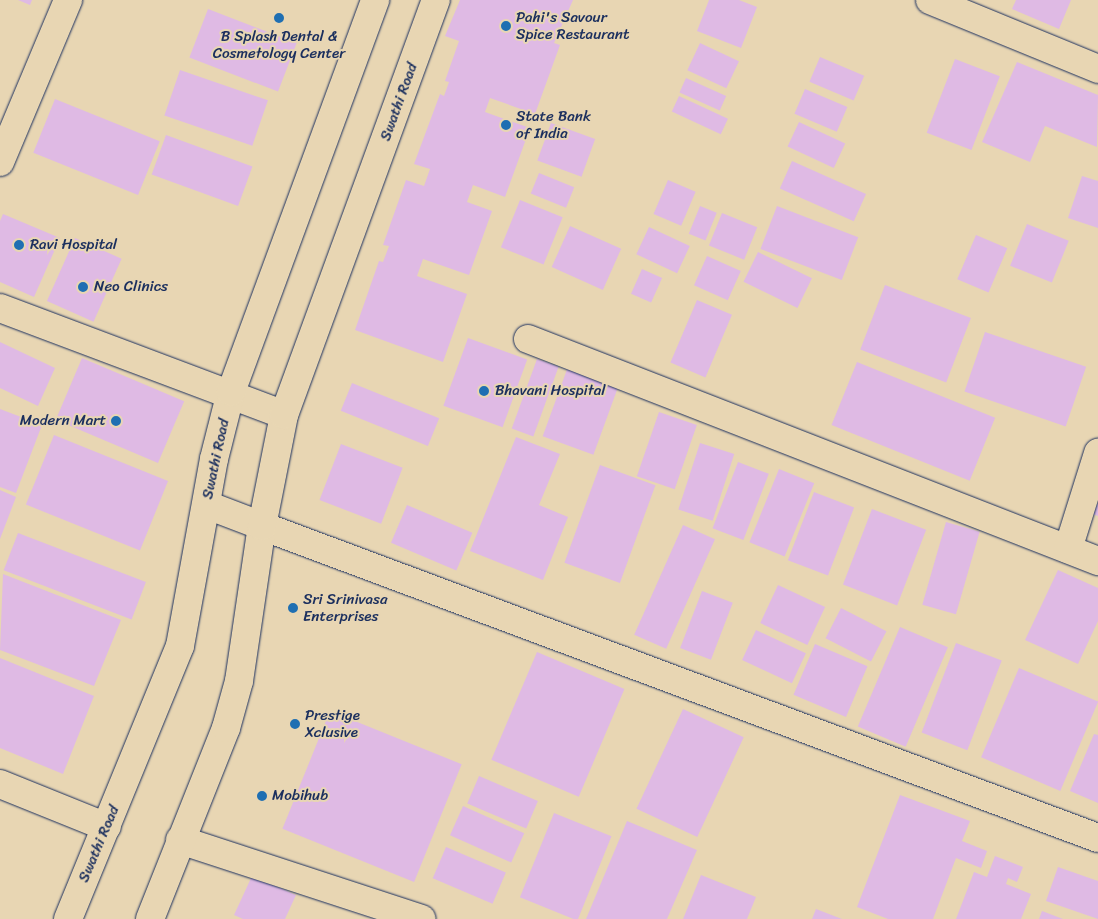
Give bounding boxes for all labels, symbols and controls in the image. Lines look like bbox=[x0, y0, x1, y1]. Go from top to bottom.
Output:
place label: Pahi's Savour Spice Restaurant bbox=[516, 8, 631, 43]
marker: B Splash Dental & Cosmetology Center bbox=[272, 11, 286, 25]
marker: Pahi's Savour Spice Restaurant bbox=[500, 20, 512, 32]
place label: B Splash Dental & Cosmetology Center bbox=[212, 27, 346, 62]
street label: Swathi Road bbox=[377, 60, 421, 144]
place label: State Bank of India bbox=[516, 107, 591, 142]
marker: State Bank of India bbox=[500, 119, 512, 131]
place label: Ravi Hospital bbox=[30, 236, 117, 254]
marker: Ravi Hospital bbox=[12, 238, 26, 252]
place label: Neo Clinics bbox=[94, 278, 168, 296]
marker: Neo Clinics bbox=[76, 280, 90, 294]
place label: Bhavani Hospital bbox=[495, 382, 606, 400]
marker: Bhavani Hospital bbox=[477, 384, 491, 398]
place label: Modern Mart bbox=[20, 412, 106, 430]
marker: Modern Mart bbox=[110, 415, 122, 427]
street label: Swathi Road bbox=[199, 417, 233, 501]
place label: Sri Srinivasa Enterprises bbox=[303, 590, 387, 625]
marker: Sri Srinivasa Enterprises bbox=[287, 602, 299, 614]
place label: Prestige Xclusive bbox=[305, 706, 360, 741]
marker: Prestige Xclusive bbox=[289, 718, 301, 730]
place label: Mobihub bbox=[272, 787, 328, 805]
marker: Mobihub bbox=[256, 790, 268, 802]
street label: Swathi Road bbox=[75, 803, 123, 885]

